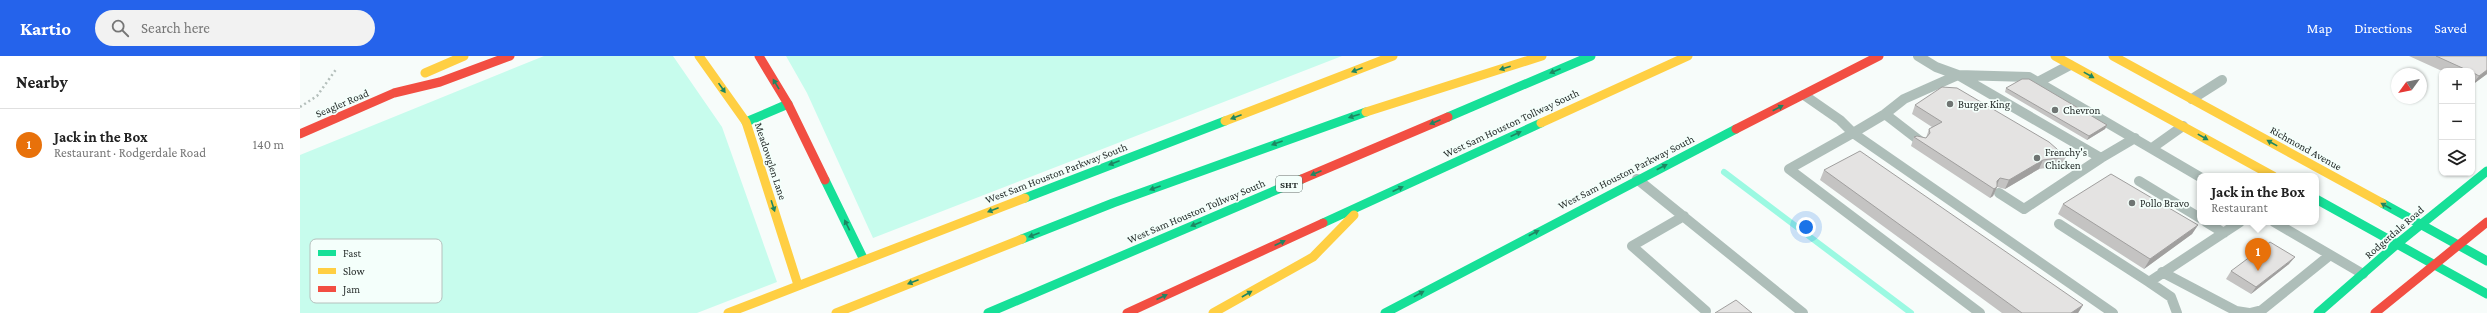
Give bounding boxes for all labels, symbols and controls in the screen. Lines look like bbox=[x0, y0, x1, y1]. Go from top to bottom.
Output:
search box bbox=[95, 10, 375, 46]
icon: search bbox=[109, 17, 131, 39]
text: Kartio bbox=[20, 18, 71, 39]
text: Search here bbox=[141, 20, 210, 36]
text: Map bbox=[2307, 20, 2332, 36]
text: Directions bbox=[2354, 20, 2412, 36]
text: Saved bbox=[2434, 20, 2467, 36]
one-way arrow bbox=[1499, 65, 1511, 71]
one-way arrow bbox=[1352, 67, 1363, 73]
north arrow bbox=[2391, 68, 2427, 104]
map controls bbox=[2439, 68, 2475, 176]
button: + bbox=[2439, 68, 2475, 104]
one-way arrow bbox=[1548, 69, 1560, 75]
one-way arrow bbox=[2083, 71, 2095, 78]
text: Nearby bbox=[16, 73, 68, 92]
one-way arrow bbox=[772, 78, 779, 90]
one-way arrow bbox=[718, 83, 726, 93]
street label: Seagler Road bbox=[314, 86, 371, 120]
street label: West Sam Houston Tollway South bbox=[1441, 86, 1581, 161]
place label: Burger King bbox=[1958, 98, 2011, 111]
marker: Burger King bbox=[1945, 99, 1955, 109]
place label: Chevron bbox=[2063, 104, 2100, 116]
button: − bbox=[2439, 104, 2475, 140]
one-way arrow bbox=[1772, 105, 1783, 112]
marker: Chevron bbox=[2050, 105, 2060, 115]
one-way arrow bbox=[1348, 113, 1360, 119]
one-way arrow bbox=[1229, 114, 1241, 120]
one-way arrow bbox=[1429, 120, 1441, 126]
street label: Meadowglen Lane bbox=[752, 121, 789, 202]
street label: Richmond Avenue bbox=[2268, 123, 2344, 173]
text: Jack in the Box bbox=[54, 129, 148, 145]
one-way arrow bbox=[1511, 131, 1522, 137]
street label: West Sam Houston Parkway South bbox=[1556, 132, 1697, 213]
one-way arrow bbox=[2197, 134, 2209, 141]
text: 1 bbox=[27, 137, 31, 152]
text: 140 m bbox=[253, 137, 284, 152]
street label: West Sam Houston Parkway South bbox=[983, 140, 1129, 207]
one-way arrow bbox=[1270, 140, 1282, 146]
one-way arrow bbox=[2266, 140, 2278, 146]
button: layers bbox=[2439, 140, 2475, 176]
text: Restaurant · Rodgerdale Road bbox=[54, 145, 206, 160]
place label: Frenchy's Chicken bbox=[2045, 146, 2087, 171]
marker: Frenchy's Chicken bbox=[2032, 153, 2042, 163]
one-way arrow bbox=[1108, 161, 1120, 167]
one-way arrow bbox=[1656, 164, 1667, 170]
one-way arrow bbox=[1309, 171, 1321, 177]
popup bbox=[2197, 173, 2319, 225]
street label: West Sam Houston Tollway South bbox=[1125, 176, 1267, 246]
road number: SHT bbox=[1276, 176, 1302, 192]
text: Jack in the Box bbox=[2211, 184, 2305, 200]
one-way arrow bbox=[1148, 185, 1160, 191]
one-way arrow bbox=[1393, 186, 1404, 192]
place label: Pollo Bravo bbox=[2140, 197, 2190, 209]
marker: Pollo Bravo bbox=[2127, 198, 2137, 208]
one-way arrow bbox=[770, 200, 776, 212]
text: Restaurant bbox=[2211, 200, 2268, 215]
one-way arrow bbox=[2380, 202, 2392, 209]
street label: Rodgerdale Road bbox=[2362, 203, 2427, 262]
one-way arrow bbox=[987, 208, 999, 214]
your location bbox=[1796, 217, 1816, 237]
one-way arrow bbox=[844, 219, 850, 230]
one-way arrow bbox=[1190, 221, 1202, 228]
one-way arrow bbox=[1528, 230, 1539, 236]
one-way arrow bbox=[1027, 232, 1039, 238]
pin: 1 bbox=[2245, 238, 2271, 271]
legend bbox=[310, 239, 442, 303]
one-way arrow bbox=[1275, 240, 1286, 246]
text: Fast bbox=[343, 247, 362, 259]
text: Slow bbox=[343, 265, 365, 277]
one-way arrow bbox=[906, 280, 918, 286]
text: Jam bbox=[342, 283, 360, 296]
one-way arrow bbox=[1241, 290, 1253, 297]
one-way arrow bbox=[1413, 291, 1425, 297]
one-way arrow bbox=[1157, 294, 1168, 300]

